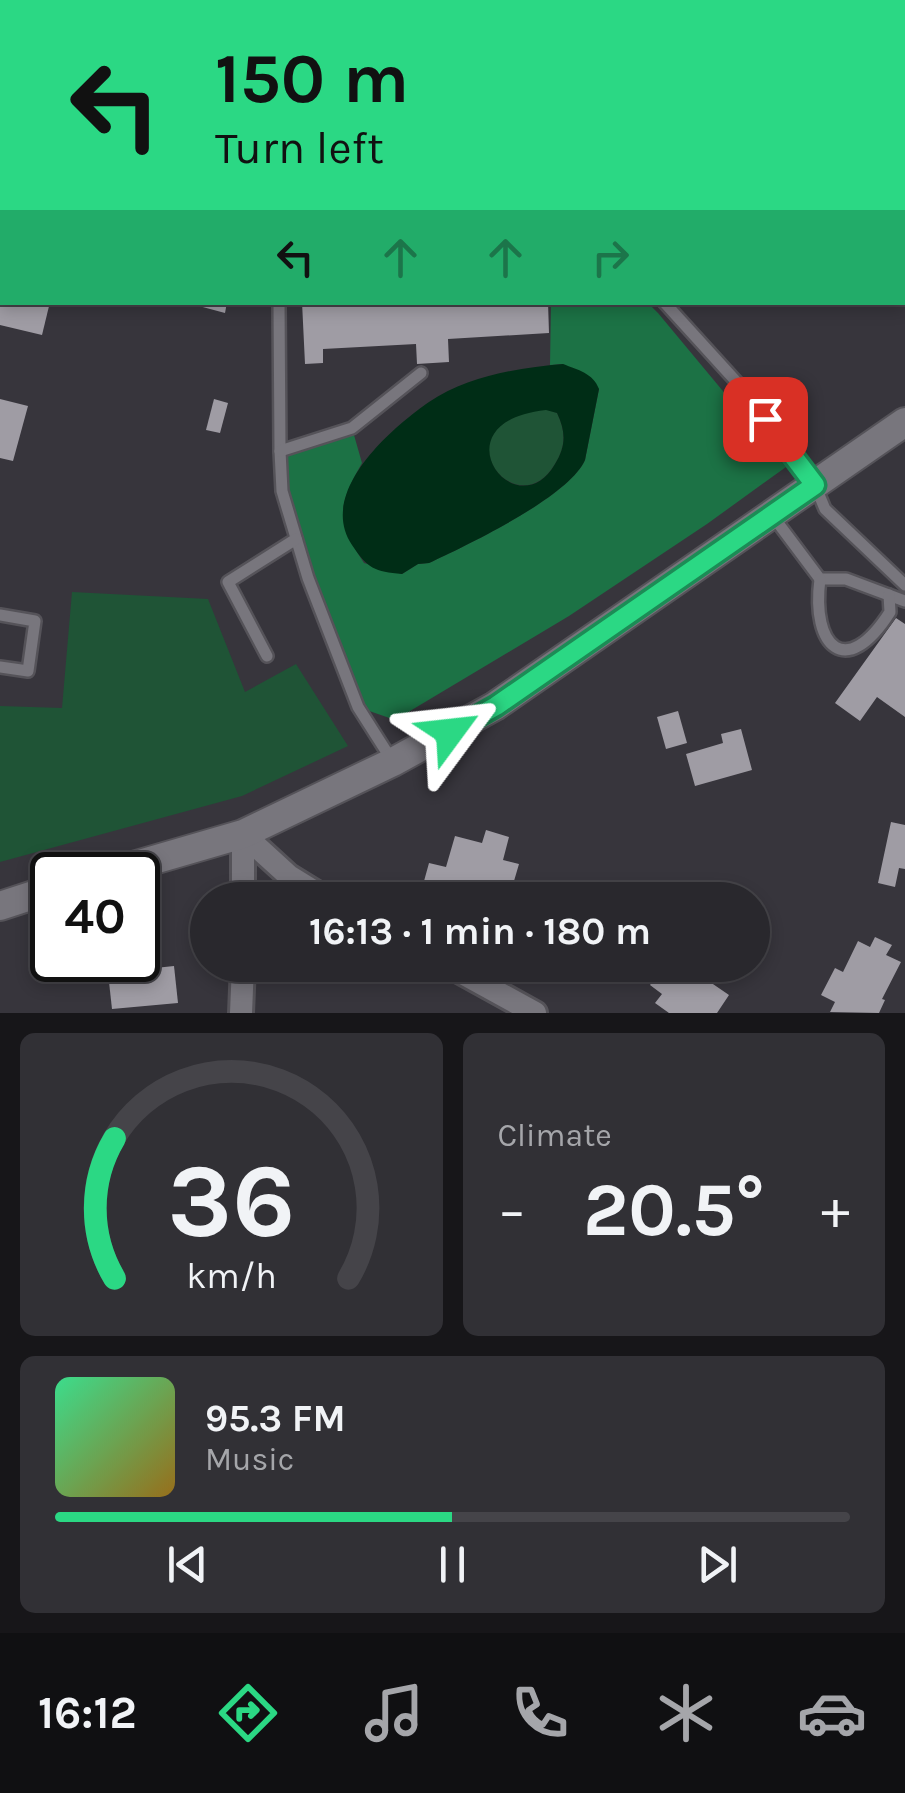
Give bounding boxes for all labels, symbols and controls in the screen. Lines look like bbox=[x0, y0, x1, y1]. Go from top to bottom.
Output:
text: 150 m bbox=[215, 38, 409, 120]
icon: left bbox=[50, 40, 180, 170]
text: Turn left bbox=[215, 122, 384, 174]
icon: left bbox=[268, 230, 323, 285]
icon: ahead bbox=[373, 230, 428, 285]
icon: ahead bbox=[478, 230, 533, 285]
icon: right bbox=[583, 230, 638, 285]
pin bbox=[723, 377, 808, 462]
icon: arrive bbox=[738, 392, 793, 447]
position arrow bbox=[398, 680, 502, 784]
speed limit sign: 40 bbox=[30, 852, 160, 982]
text: 16:13 · 1 min · 180 m bbox=[309, 909, 651, 954]
text: Climate bbox=[498, 1117, 612, 1154]
text: 36 bbox=[167, 1141, 295, 1262]
text: 20.5° bbox=[583, 1166, 765, 1254]
text: − bbox=[498, 1178, 526, 1242]
text: + bbox=[821, 1178, 850, 1242]
text: km/h bbox=[186, 1255, 277, 1297]
text: 95.3 FM bbox=[205, 1396, 346, 1441]
text: Music bbox=[205, 1441, 294, 1478]
icon: previous bbox=[160, 1537, 215, 1592]
icon: pause bbox=[425, 1537, 480, 1592]
icon: next bbox=[690, 1537, 745, 1592]
icon: directions bbox=[213, 1678, 283, 1748]
icon: music bbox=[359, 1678, 429, 1748]
icon: phone bbox=[505, 1678, 575, 1748]
icon: climate bbox=[651, 1678, 721, 1748]
icon: car bbox=[797, 1678, 867, 1748]
text: 16:12 bbox=[38, 1687, 137, 1739]

